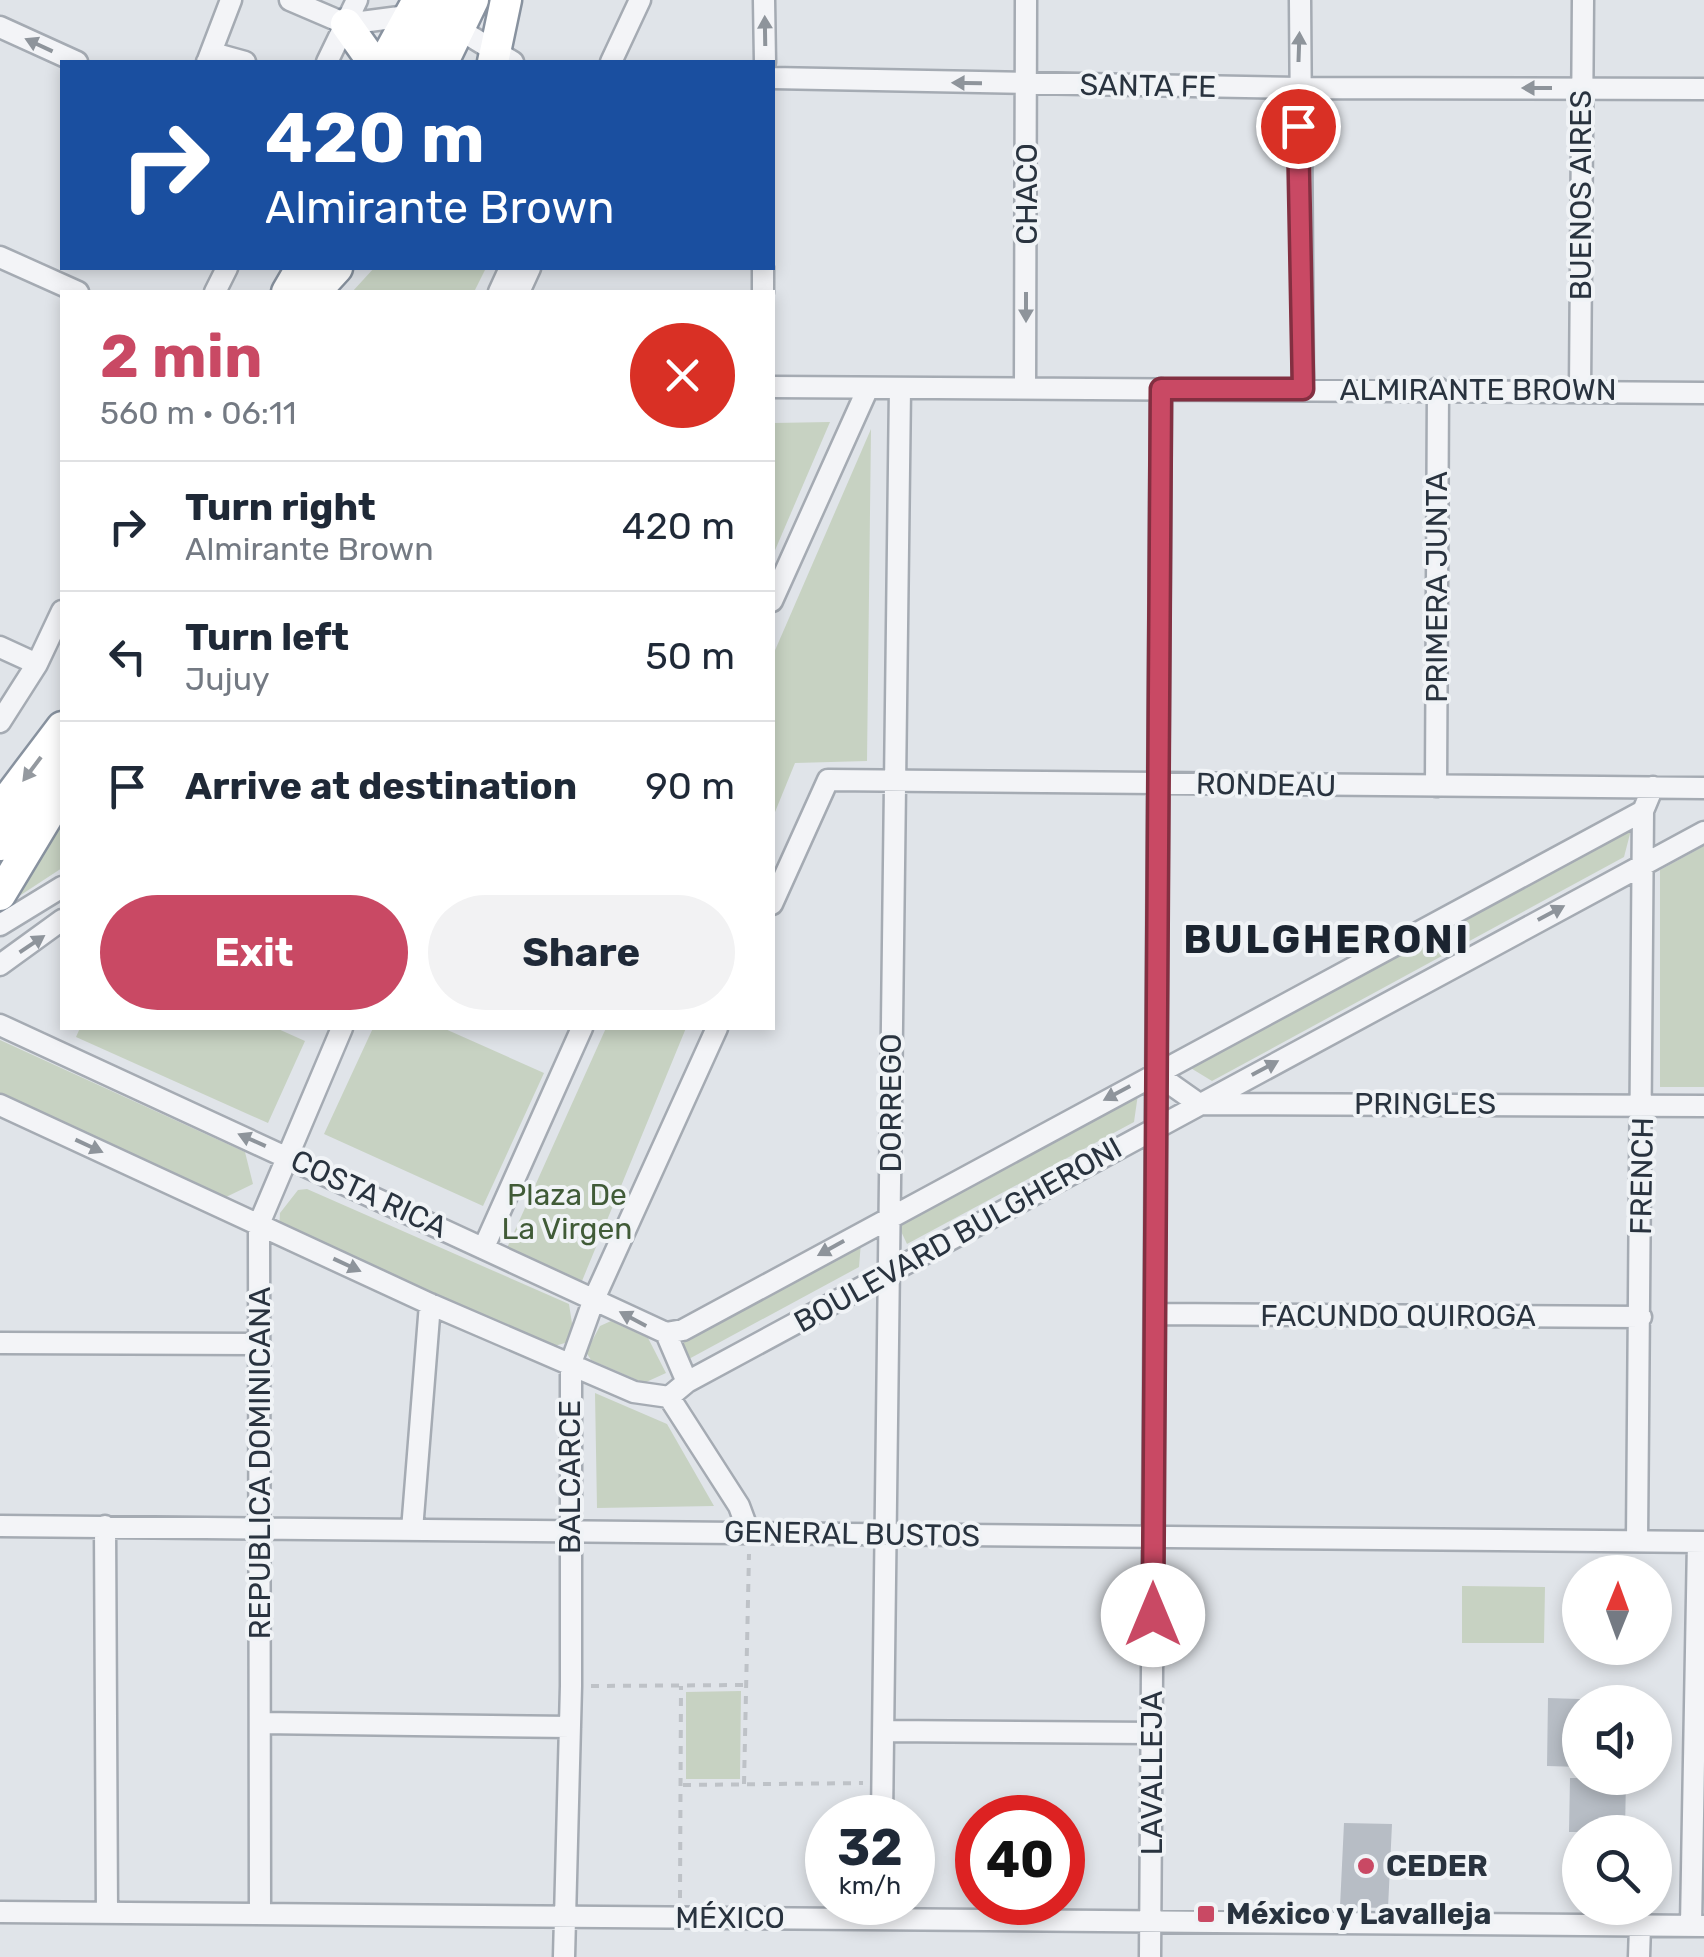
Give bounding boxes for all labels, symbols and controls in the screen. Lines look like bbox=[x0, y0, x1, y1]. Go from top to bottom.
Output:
one-way arrow bbox=[756, 15, 772, 47]
one-way arrow bbox=[1291, 30, 1307, 62]
one-way arrow bbox=[24, 37, 54, 53]
street label: SANTA FE bbox=[1079, 67, 1217, 105]
one-way arrow bbox=[950, 74, 982, 90]
one-way arrow bbox=[1520, 80, 1552, 96]
pin bbox=[1256, 84, 1341, 169]
street label: BUENOS AIRES bbox=[1563, 90, 1599, 300]
text: 420 m bbox=[265, 97, 485, 180]
icon: arrive bbox=[1271, 99, 1326, 154]
icon: right bbox=[100, 100, 230, 230]
street label: CHACO bbox=[1009, 143, 1045, 245]
text: Almirante Brown bbox=[265, 181, 615, 234]
one-way arrow bbox=[1018, 292, 1034, 324]
text: 2 min bbox=[100, 321, 262, 392]
button: close bbox=[630, 323, 735, 428]
street label: ALMIRANTE BROWN bbox=[1339, 372, 1617, 408]
text: 560 m · 06:11 bbox=[100, 394, 296, 432]
street label: PRIMERA JUNTA bbox=[1419, 471, 1455, 703]
text: Turn right bbox=[185, 484, 376, 530]
icon: right bbox=[100, 499, 155, 554]
text: 420 m bbox=[622, 503, 735, 549]
text: Almirante Brown bbox=[185, 530, 434, 568]
text: Turn left bbox=[185, 614, 349, 660]
icon: left bbox=[100, 629, 155, 684]
text: 50 m bbox=[645, 633, 735, 679]
text: Jujuy bbox=[185, 660, 270, 698]
one-way arrow bbox=[22, 756, 42, 782]
icon: arrive bbox=[100, 759, 155, 814]
text: Arrive at destination bbox=[185, 763, 577, 809]
text: 90 m bbox=[645, 763, 735, 809]
street label: RONDEAU bbox=[1196, 766, 1336, 804]
button: Exit bbox=[100, 895, 408, 1010]
button: Share bbox=[428, 895, 735, 1010]
one-way arrow bbox=[1536, 904, 1565, 921]
district label: BULGHERONI bbox=[1183, 916, 1471, 963]
one-way arrow bbox=[19, 935, 46, 954]
street label: DORREGO bbox=[873, 1033, 909, 1173]
one-way arrow bbox=[1251, 1059, 1279, 1077]
one-way arrow bbox=[1103, 1084, 1132, 1101]
street label: PRINGLES bbox=[1354, 1086, 1496, 1122]
street label: FRENCH bbox=[1623, 1117, 1661, 1235]
street label: BOULEVARD BULGHERONI bbox=[788, 1130, 1128, 1340]
one-way arrow bbox=[237, 1132, 267, 1148]
one-way arrow bbox=[75, 1137, 104, 1154]
street label: COSTA RICA bbox=[285, 1142, 453, 1246]
park label: Plaza De La Virgen bbox=[502, 1177, 632, 1247]
one-way arrow bbox=[817, 1239, 846, 1256]
one-way arrow bbox=[332, 1257, 362, 1273]
street label: REPUBLICA DOMINICANA bbox=[242, 1287, 278, 1639]
street label: FACUNDO QUIROGA bbox=[1260, 1298, 1536, 1334]
one-way arrow bbox=[618, 1311, 647, 1328]
street label: BALCARCE bbox=[552, 1400, 588, 1554]
street label: GENERAL BUSTOS bbox=[724, 1514, 980, 1554]
north arrow bbox=[1562, 1555, 1672, 1665]
map controls bbox=[1562, 1555, 1672, 1925]
position arrow bbox=[1101, 1563, 1205, 1667]
button: sound bbox=[1562, 1685, 1672, 1795]
street label: LAVALLEJA bbox=[1134, 1691, 1170, 1855]
speed limit sign: 40 bbox=[955, 1795, 1085, 1925]
button: search bbox=[1562, 1815, 1672, 1925]
text: 32 bbox=[837, 1818, 903, 1878]
place label: CEDER bbox=[1386, 1848, 1488, 1884]
marker: CEDER bbox=[1355, 1855, 1377, 1877]
text: km/h bbox=[839, 1871, 901, 1900]
place label: México y Lavalleja bbox=[1226, 1896, 1491, 1932]
street label: MÉXICO bbox=[675, 1900, 785, 1936]
marker: México y Lavalleja bbox=[1195, 1903, 1217, 1925]

